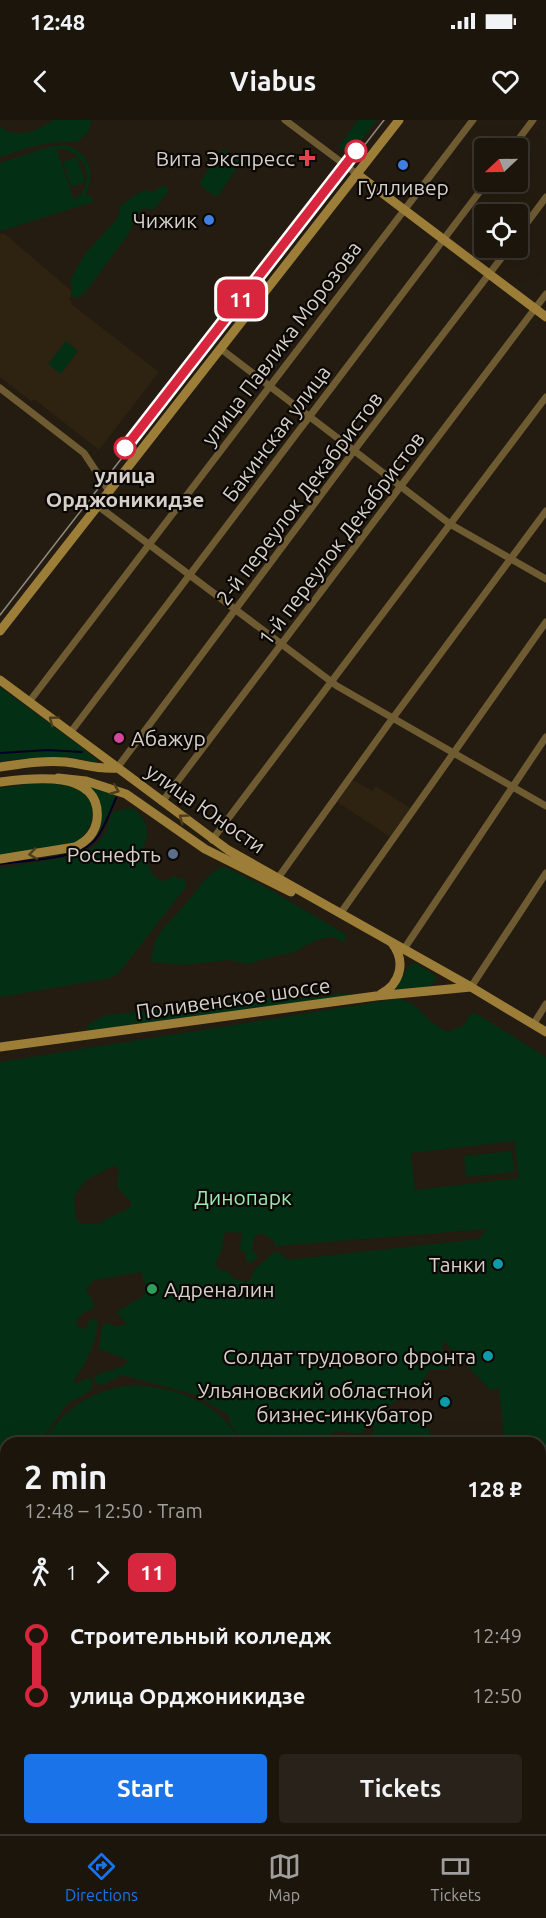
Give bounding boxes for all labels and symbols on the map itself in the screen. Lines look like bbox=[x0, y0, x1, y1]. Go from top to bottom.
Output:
north arrow bbox=[474, 138, 528, 192]
unlabelled marker bbox=[345, 140, 367, 162]
place label: Вита Экспресс bbox=[156, 146, 295, 170]
marker: Вита Экспресс bbox=[300, 151, 314, 165]
marker: Гулливер bbox=[396, 158, 410, 172]
place label: Гулливер bbox=[357, 175, 449, 199]
place label: Чижик bbox=[133, 208, 197, 232]
marker: Чижик bbox=[202, 213, 216, 227]
street label: улица Павлика Морозова bbox=[196, 236, 366, 450]
line badge: 11 bbox=[214, 280, 268, 318]
street label: Бакинская улица bbox=[217, 360, 335, 506]
street label: 2-й переулок Декабристов bbox=[211, 387, 387, 609]
street label: 1-й переулок Декабристов bbox=[253, 427, 429, 649]
marker: улица Орджоникидзе bbox=[114, 437, 136, 459]
place label: улица Орджоникидзе bbox=[46, 463, 204, 511]
one-way arrow bbox=[49, 716, 60, 727]
place label: Абажур bbox=[131, 726, 206, 750]
marker: Абажур bbox=[112, 731, 126, 745]
street label: улица Юности bbox=[142, 758, 270, 858]
one-way arrow bbox=[109, 783, 120, 795]
one-way arrow bbox=[178, 814, 189, 825]
place label: Роснефть bbox=[67, 842, 161, 866]
one-way arrow bbox=[28, 847, 38, 859]
marker: Роснефть bbox=[166, 847, 180, 861]
street label: Поливенское шоссе bbox=[134, 972, 332, 1024]
park label: Динопарк bbox=[194, 1185, 292, 1209]
place label: Танки bbox=[429, 1252, 486, 1276]
marker: Танки bbox=[491, 1257, 505, 1271]
place label: Адреналин bbox=[164, 1277, 274, 1301]
marker: Адреналин bbox=[145, 1282, 159, 1296]
place label: Солдат трудового фронта bbox=[223, 1344, 476, 1368]
marker: Солдат трудового фронта bbox=[481, 1349, 495, 1363]
place label: Ульяновский областной бизнес-инкубатор bbox=[197, 1378, 433, 1426]
marker: Ульяновский областной бизнес-инкубатор bbox=[438, 1395, 452, 1409]

